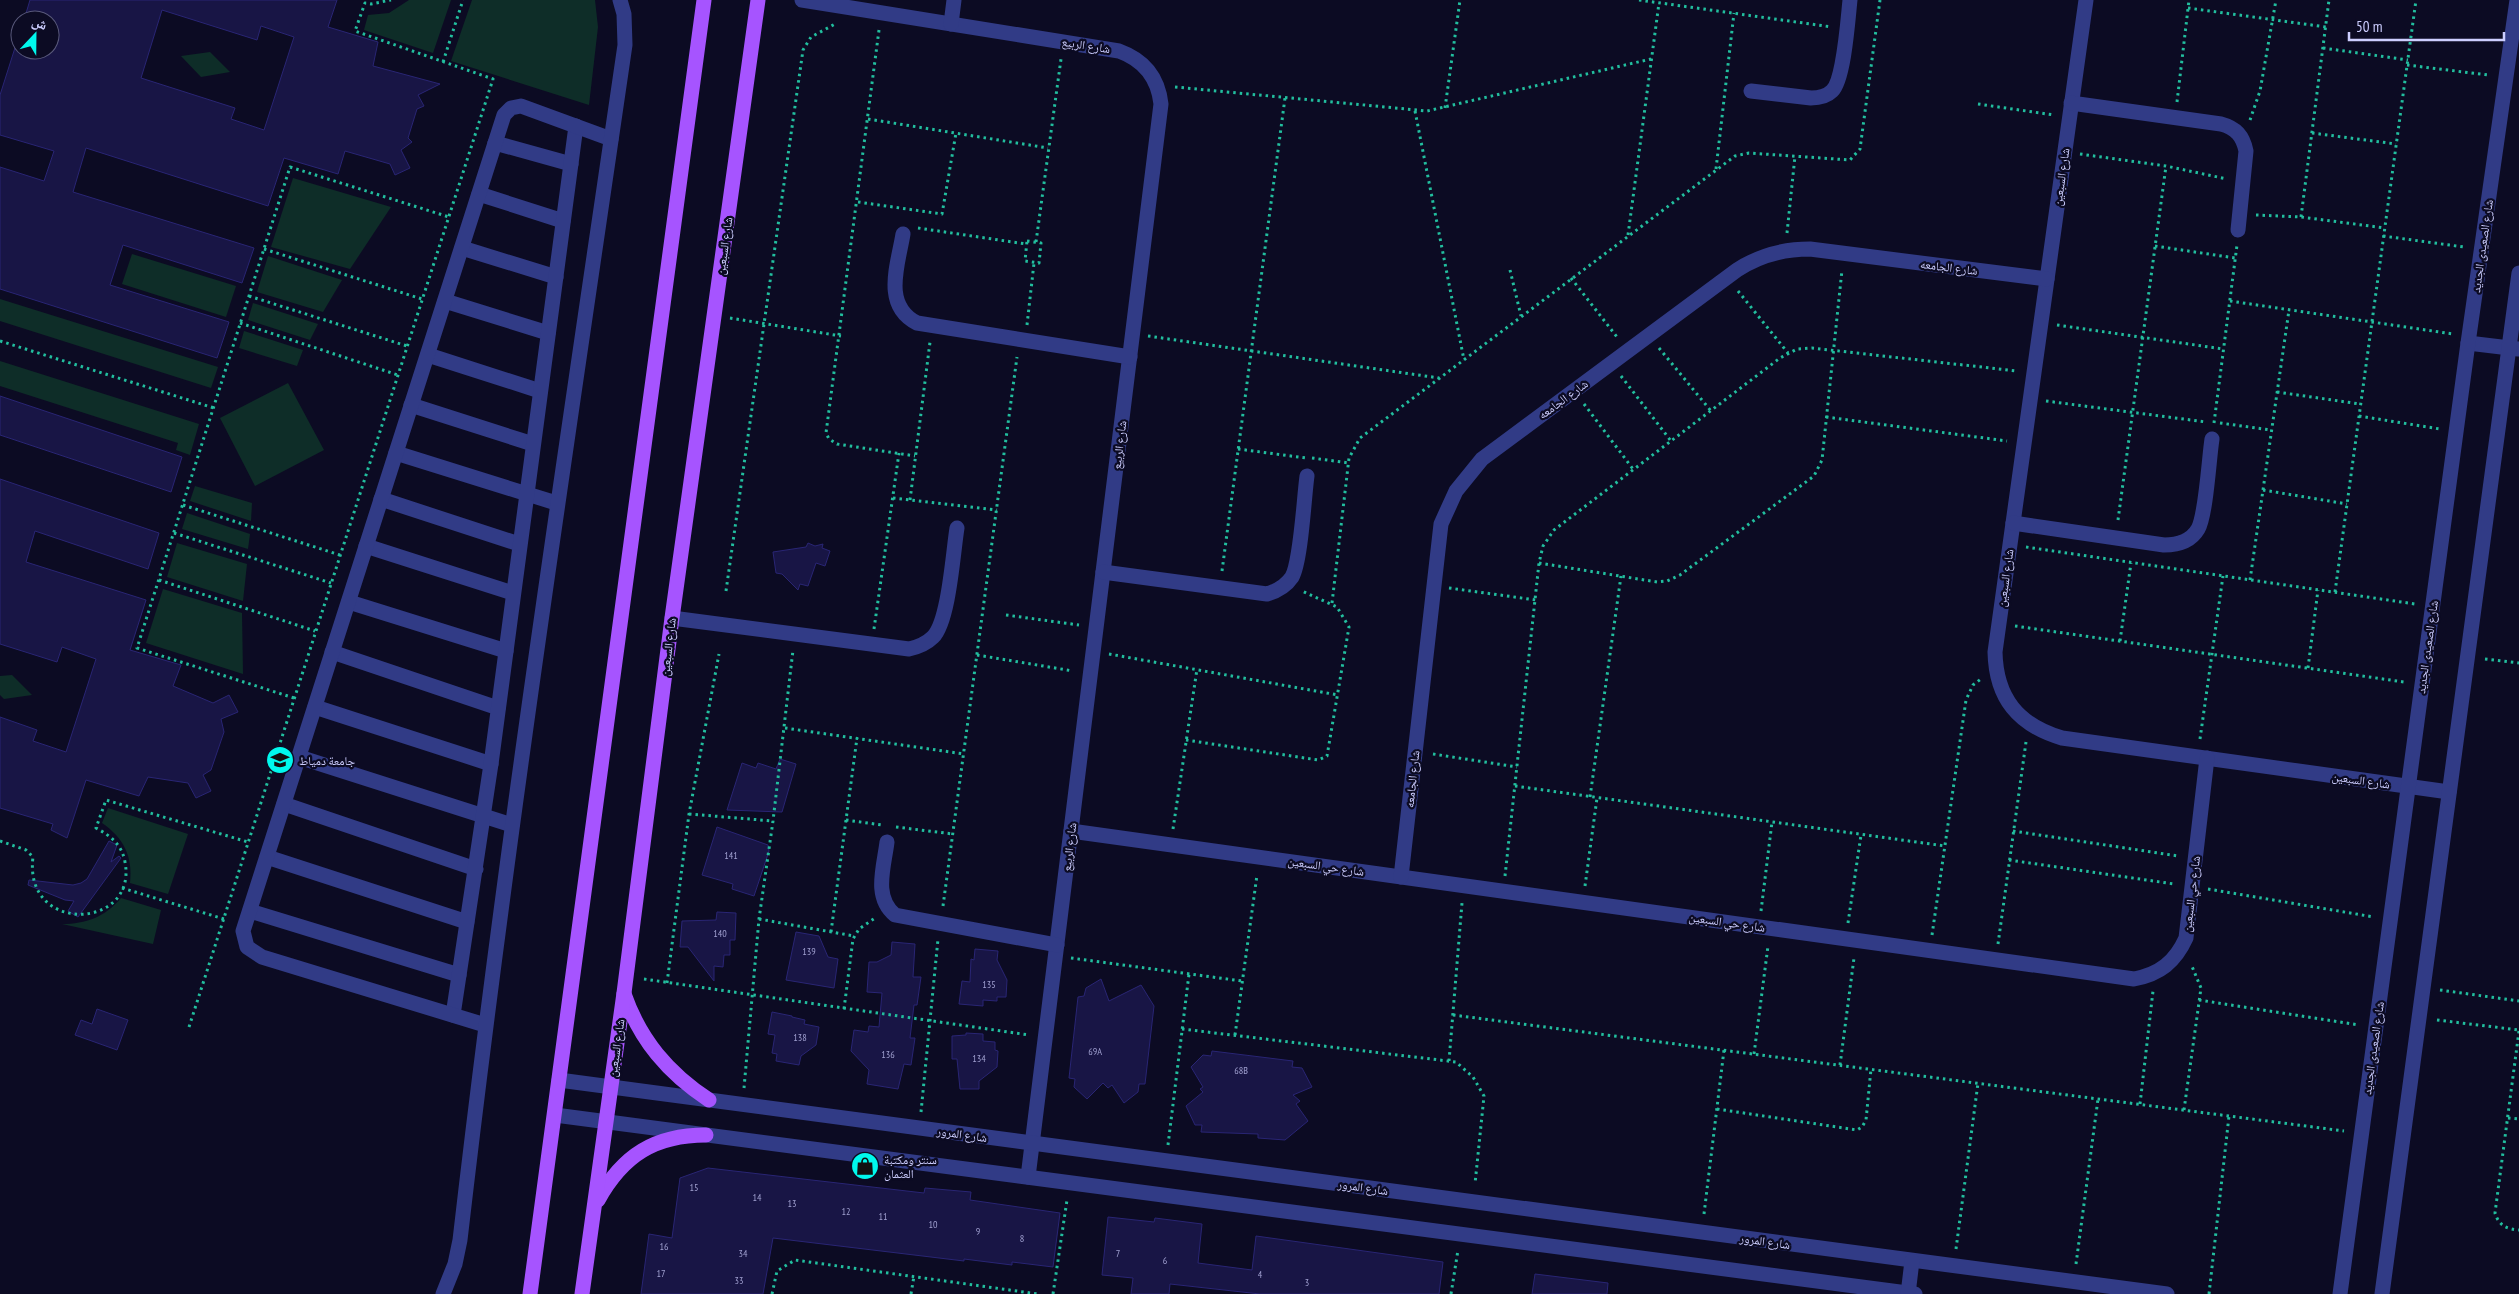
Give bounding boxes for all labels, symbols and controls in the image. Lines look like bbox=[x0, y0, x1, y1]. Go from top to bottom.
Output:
north arrow bbox=[10, 10, 60, 60]
scale bar bbox=[2349, 10, 2504, 42]
text: ش bbox=[30, 12, 50, 34]
text: 50 m bbox=[2356, 17, 2382, 36]
street label: شارع الربيع bbox=[1060, 34, 1111, 57]
street label: شارع السبعين bbox=[2050, 147, 2074, 207]
street label: شارع الصعيدى الجديد bbox=[2468, 198, 2497, 294]
street label: شارع السبعين bbox=[713, 216, 737, 276]
street label: شارع الجامعه bbox=[1919, 256, 1979, 279]
street label: شارع الجامعه bbox=[1535, 376, 1591, 423]
street label: شارع الربيع bbox=[1109, 420, 1130, 470]
street label: شارع السبعين bbox=[1994, 548, 2018, 608]
street label: شارع الصعيدى الجديد bbox=[2413, 599, 2442, 695]
street label: شارع السبعين bbox=[657, 617, 680, 677]
school or university icon: جامعة دمياط bbox=[265, 745, 295, 775]
street label: شارع الجامعه bbox=[1402, 749, 1423, 809]
place label: جامعة دمياط bbox=[299, 753, 355, 768]
street label: شارع السبعين bbox=[2331, 769, 2391, 793]
street label: شارع الربيع bbox=[1059, 822, 1080, 872]
house number: 141 bbox=[724, 849, 738, 862]
street label: شارع حي السبعين bbox=[1286, 853, 1365, 882]
street label: شارع حي السبعين bbox=[2179, 855, 2206, 933]
street label: شارع حي السبعين bbox=[1687, 909, 1766, 938]
house number: 140 bbox=[713, 927, 727, 940]
house number: 139 bbox=[802, 945, 816, 958]
house number: 135 bbox=[982, 978, 996, 991]
street label: شارع الصعيدى الجديد bbox=[2359, 1000, 2388, 1096]
street label: شارع السبعين bbox=[605, 1018, 629, 1078]
house number: 138 bbox=[793, 1031, 807, 1044]
house number: 69A bbox=[1088, 1045, 1102, 1058]
house number: 136 bbox=[881, 1048, 895, 1061]
house number: 134 bbox=[972, 1052, 986, 1065]
house number: 68B bbox=[1234, 1064, 1248, 1077]
street label: شارع المرور bbox=[935, 1123, 988, 1146]
shop icon: سنتر ومكتبة العثمان bbox=[850, 1151, 880, 1181]
place label: سنتر ومكتبة العثمان bbox=[884, 1152, 937, 1181]
street label: شارع المرور bbox=[1336, 1176, 1389, 1199]
house number: 15 bbox=[690, 1181, 699, 1194]
house number: 14 bbox=[753, 1191, 762, 1204]
house number: 13 bbox=[788, 1197, 797, 1210]
house number: 12 bbox=[842, 1205, 851, 1218]
house number: 11 bbox=[879, 1210, 888, 1223]
house number: 10 bbox=[929, 1218, 938, 1231]
house number: 9 bbox=[976, 1225, 980, 1238]
street label: شارع المرور bbox=[1738, 1230, 1791, 1253]
house number: 8 bbox=[1020, 1232, 1024, 1245]
house number: 16 bbox=[660, 1240, 669, 1253]
house number: 34 bbox=[739, 1247, 748, 1260]
house number: 7 bbox=[1116, 1247, 1120, 1260]
house number: 6 bbox=[1163, 1254, 1168, 1267]
house number: 17 bbox=[657, 1267, 666, 1280]
house number: 4 bbox=[1258, 1268, 1263, 1281]
house number: 33 bbox=[735, 1274, 744, 1287]
house number: 3 bbox=[1305, 1276, 1309, 1289]

